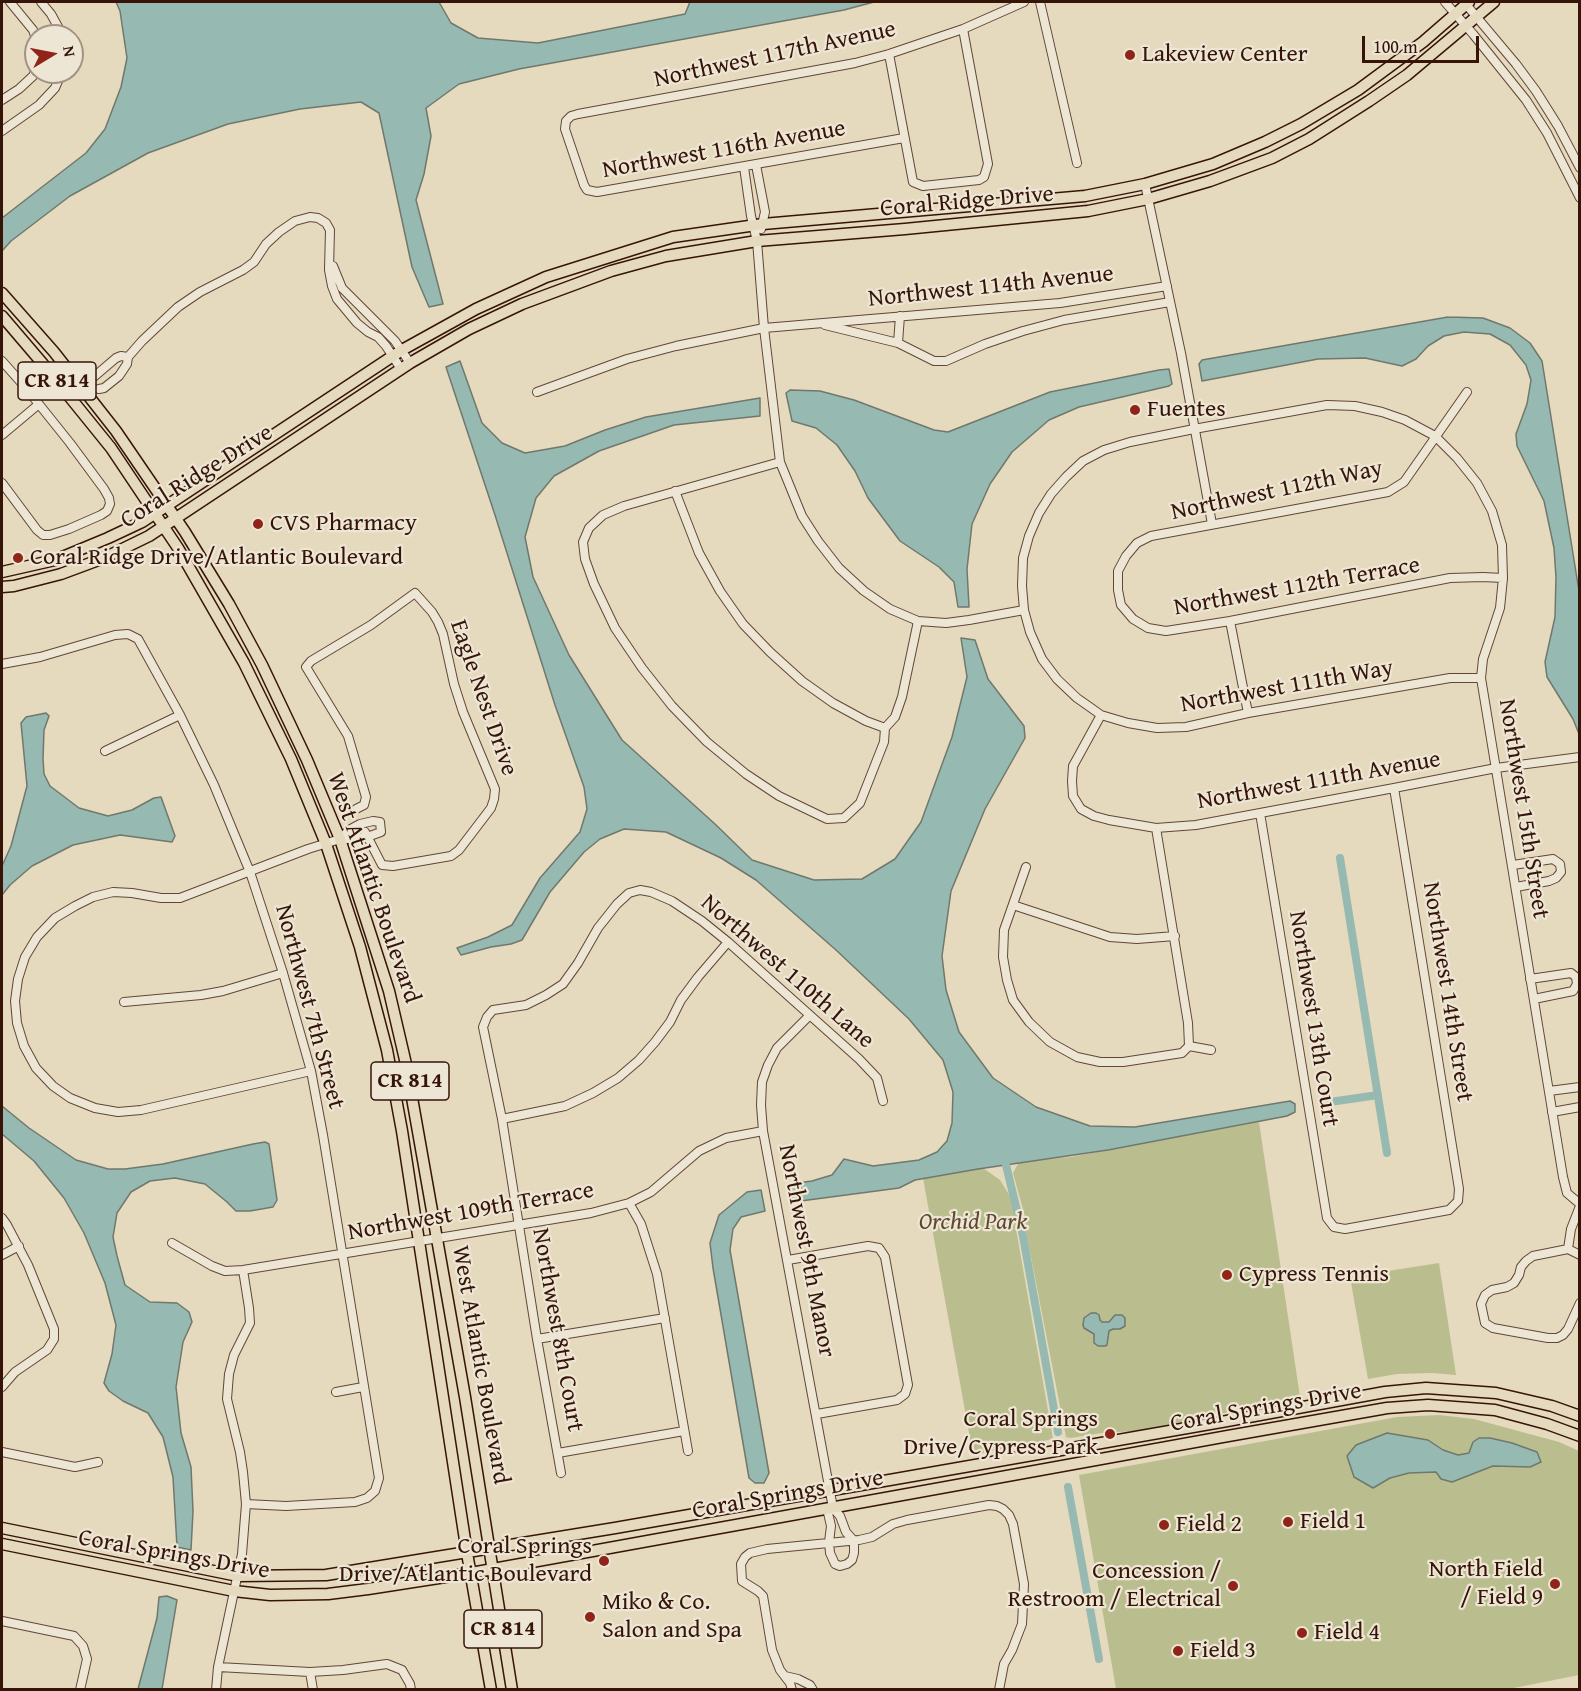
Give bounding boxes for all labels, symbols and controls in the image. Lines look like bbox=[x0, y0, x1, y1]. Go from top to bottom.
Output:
street label: Northwest 117th Avenue bbox=[651, 15, 899, 95]
north arrow bbox=[24, 24, 84, 84]
scale bar bbox=[1365, 24, 1482, 62]
text: 100 m bbox=[1373, 33, 1418, 60]
place label: Lakeview Center bbox=[1142, 41, 1308, 69]
text: N bbox=[57, 44, 83, 59]
marker: Lakeview Center bbox=[1123, 48, 1137, 62]
street label: Northwest 116th Avenue bbox=[600, 114, 848, 186]
street label: Coral Ridge Drive bbox=[879, 180, 1055, 224]
street label: Northwest 114th Avenue bbox=[867, 260, 1115, 314]
road number: CR 814 bbox=[18, 362, 96, 400]
place label: Fuentes bbox=[1147, 396, 1226, 424]
marker: Fuentes bbox=[1128, 403, 1142, 417]
street label: Coral Ridge Drive bbox=[116, 419, 278, 535]
street label: Northwest 112th Way bbox=[1169, 455, 1385, 527]
place label: CVS Pharmacy bbox=[270, 510, 417, 538]
marker: CVS Pharmacy bbox=[251, 517, 265, 531]
place label: Coral Ridge Drive/Atlantic Boulevard bbox=[30, 544, 403, 572]
marker: Coral Ridge Drive/Atlantic Boulevard bbox=[11, 551, 25, 565]
street label: Northwest 112th Terrace bbox=[1172, 551, 1422, 623]
street label: Eagle Nest Drive bbox=[443, 616, 523, 780]
street label: Northwest 111th Way bbox=[1178, 654, 1396, 720]
street label: Northwest 15th Street bbox=[1491, 697, 1555, 921]
street label: Northwest 111th Avenue bbox=[1195, 745, 1443, 817]
street label: West Atlantic Boulevard bbox=[320, 769, 426, 1007]
street label: Northwest 14th Street bbox=[1415, 880, 1479, 1104]
street label: Northwest 110th Lane bbox=[694, 889, 880, 1055]
street label: Northwest 7th Street bbox=[268, 902, 350, 1112]
street label: Northwest 13th Court bbox=[1282, 909, 1344, 1129]
road number: CR 814 bbox=[371, 1062, 449, 1100]
street label: Northwest 9th Manor bbox=[771, 1142, 841, 1360]
street label: Northwest 109th Terrace bbox=[346, 1176, 596, 1248]
park label: Orchid Park bbox=[919, 1209, 1027, 1237]
street label: Northwest 8th Court bbox=[525, 1226, 589, 1434]
street label: West Atlantic Boulevard bbox=[445, 1243, 515, 1487]
place label: Cypress Tennis bbox=[1239, 1261, 1389, 1289]
marker: Cypress Tennis bbox=[1220, 1268, 1234, 1282]
street label: Coral Springs Drive bbox=[1168, 1377, 1364, 1439]
place label: Coral Springs Drive/Cypress Park bbox=[903, 1406, 1098, 1462]
marker: Coral Springs Drive/Cypress Park bbox=[1103, 1427, 1117, 1441]
street label: Coral Springs Drive bbox=[690, 1464, 886, 1526]
place label: Field 1 bbox=[1300, 1508, 1366, 1536]
place label: Field 2 bbox=[1176, 1511, 1242, 1539]
marker: Field 1 bbox=[1281, 1515, 1295, 1529]
marker: Field 2 bbox=[1157, 1518, 1171, 1532]
street label: Coral Springs Drive bbox=[76, 1524, 272, 1586]
place label: Coral Springs Drive/Atlantic Boulevard bbox=[339, 1533, 592, 1589]
marker: Coral Springs Drive/Atlantic Boulevard bbox=[597, 1554, 611, 1568]
place label: North Field / Field 9 bbox=[1429, 1556, 1543, 1612]
place label: Concession / Restroom / Electrical bbox=[1008, 1558, 1221, 1614]
marker: North Field / Field 9 bbox=[1548, 1577, 1562, 1591]
marker: Concession / Restroom / Electrical bbox=[1226, 1579, 1240, 1593]
place label: Miko & Co. Salon and Spa bbox=[602, 1589, 742, 1645]
road number: CR 814 bbox=[464, 1610, 542, 1648]
marker: Miko & Co. Salon and Spa bbox=[583, 1610, 597, 1624]
place label: Field 4 bbox=[1314, 1619, 1380, 1647]
marker: Field 4 bbox=[1295, 1626, 1309, 1640]
place label: Field 3 bbox=[1190, 1637, 1256, 1665]
marker: Field 3 bbox=[1171, 1644, 1185, 1658]

